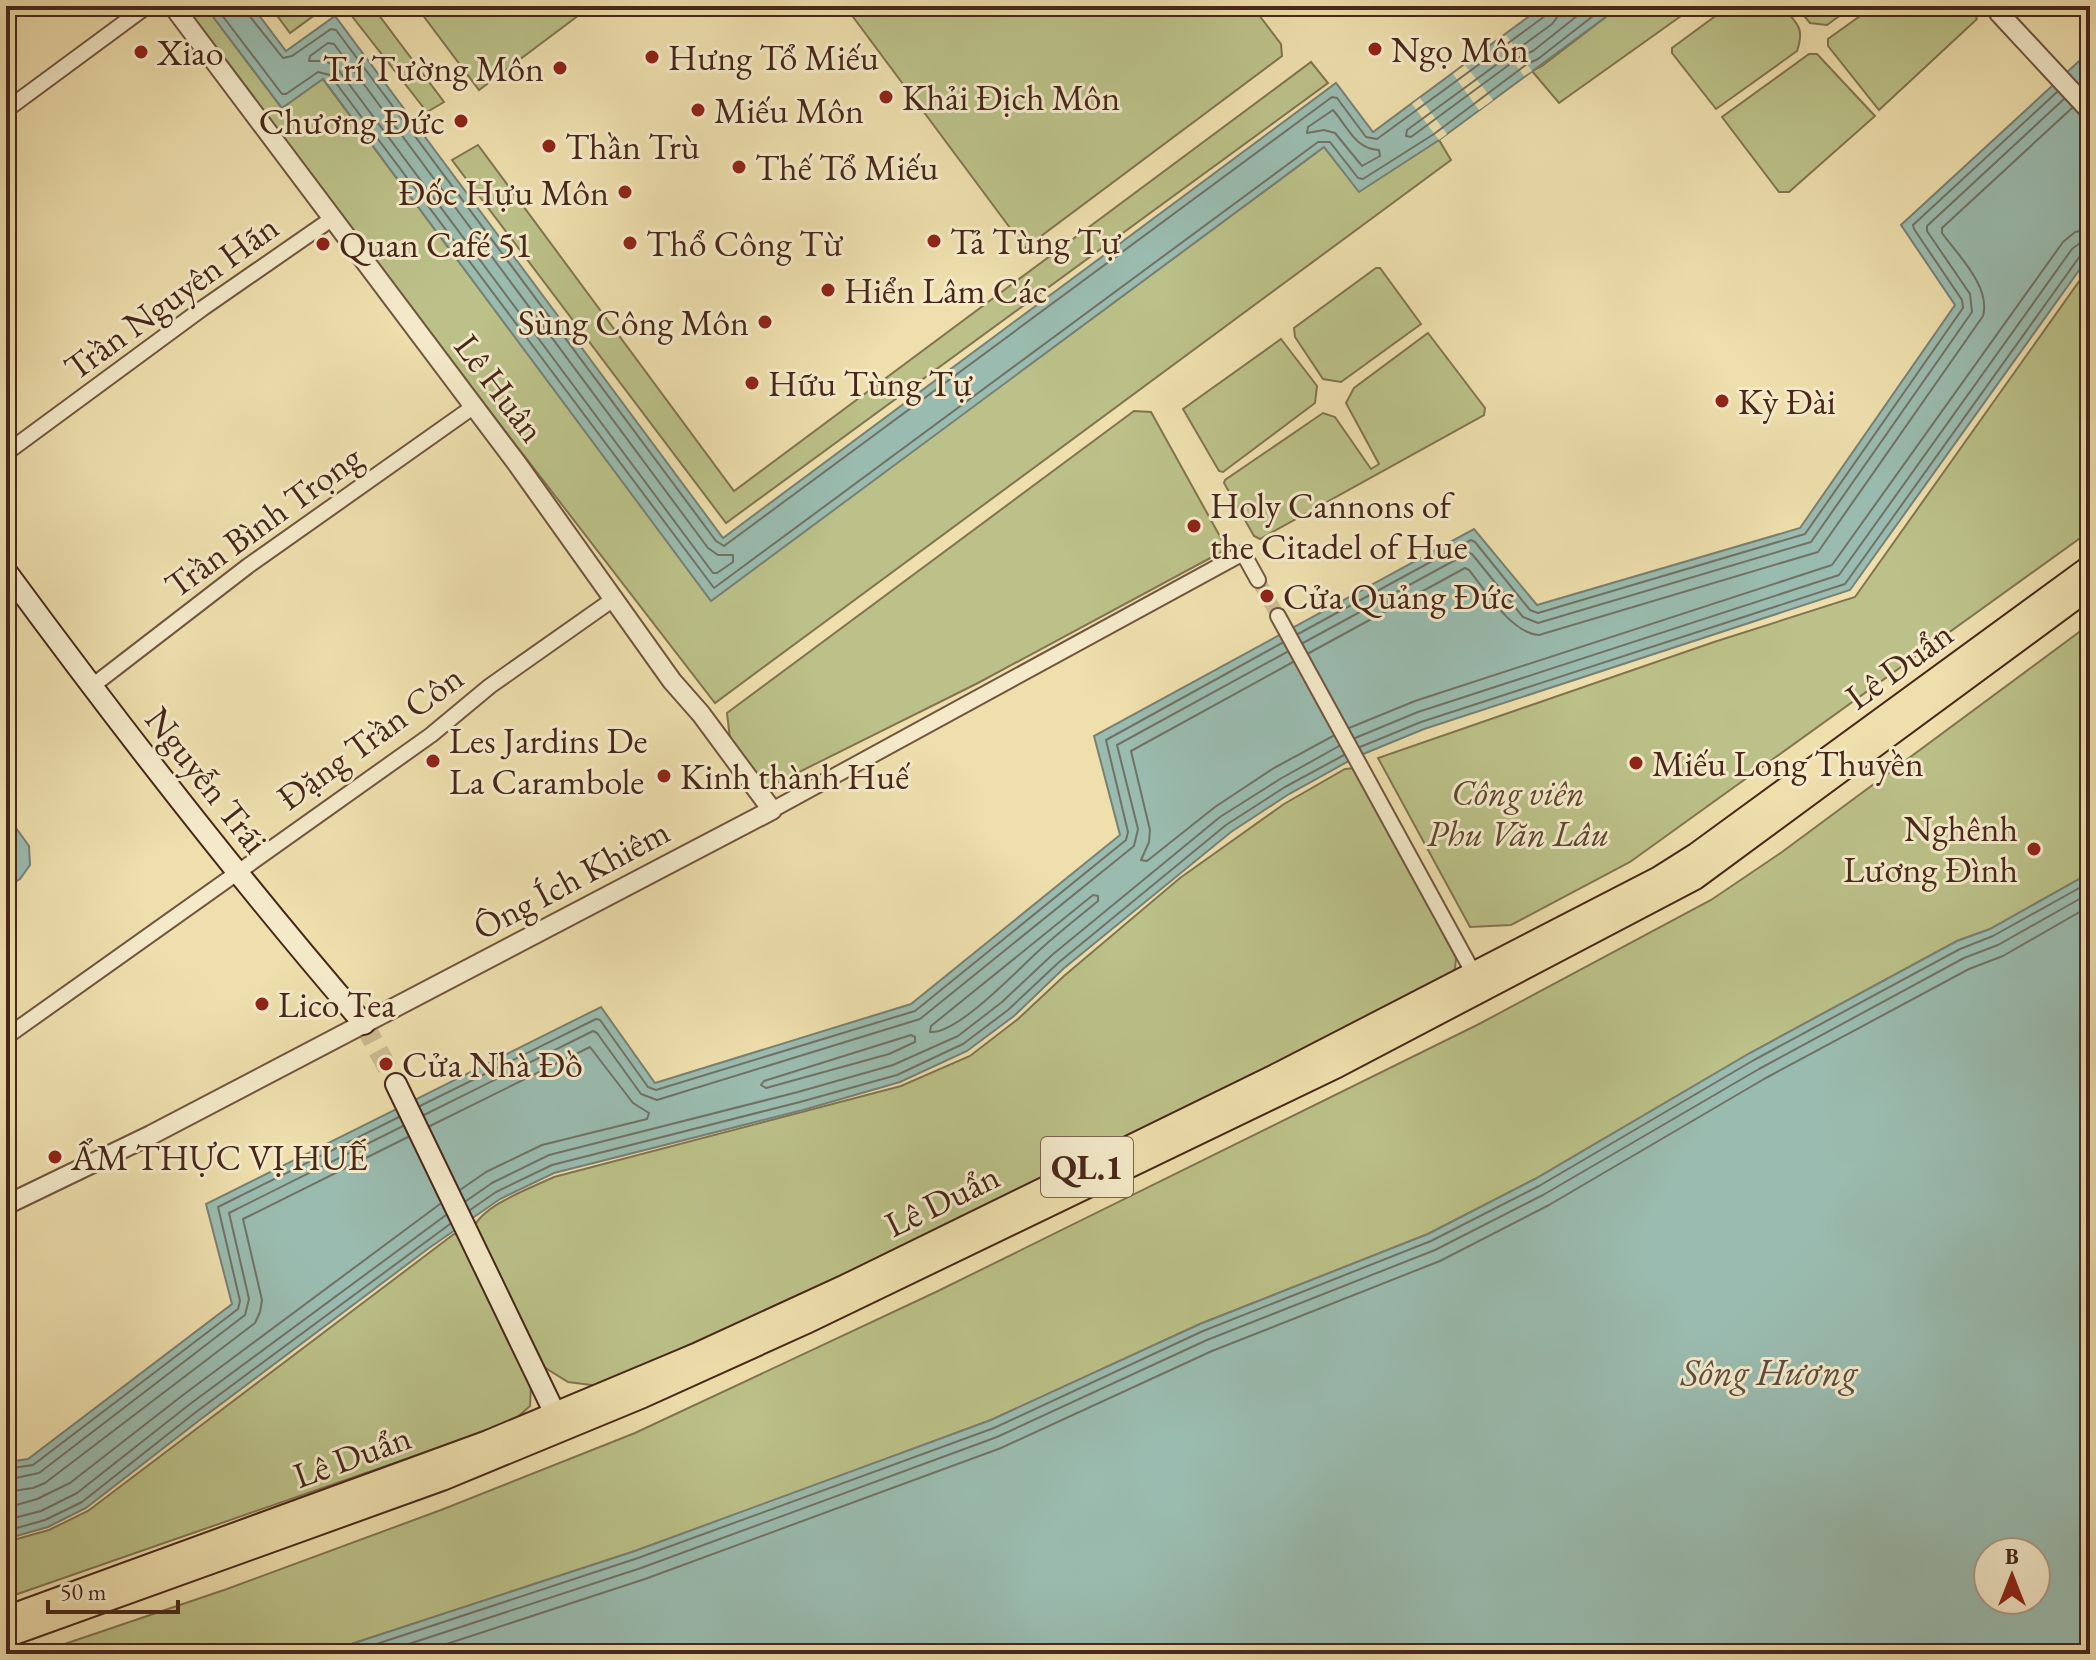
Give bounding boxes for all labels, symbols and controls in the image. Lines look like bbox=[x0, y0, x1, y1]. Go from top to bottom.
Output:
place label: Ngọ Môn bbox=[1391, 26, 1529, 73]
place label: Xiao bbox=[156, 29, 223, 76]
place label: Hưng Tổ Miếu bbox=[668, 34, 879, 81]
marker: Ngọ Môn bbox=[1366, 40, 1384, 58]
marker: Xiao bbox=[132, 43, 150, 61]
place label: Trí Tường Môn bbox=[322, 45, 544, 92]
marker: Hưng Tổ Miếu bbox=[643, 48, 661, 66]
marker: Trí Tường Môn bbox=[551, 59, 569, 77]
place label: Khải Địch Môn bbox=[902, 74, 1120, 121]
place label: Miếu Môn bbox=[714, 87, 864, 134]
marker: Khải Địch Môn bbox=[877, 88, 895, 106]
place label: Chương Đức bbox=[259, 98, 445, 145]
marker: Miếu Môn bbox=[689, 101, 707, 119]
marker: Chương Đức bbox=[452, 112, 470, 130]
place label: Thần Trù bbox=[565, 123, 700, 170]
marker: Thần Trù bbox=[540, 137, 558, 155]
place label: Thế Tổ Miếu bbox=[755, 144, 939, 191]
marker: Thế Tổ Miếu bbox=[730, 158, 748, 176]
place label: Đốc Hựu Môn bbox=[398, 169, 609, 216]
marker: Đốc Hựu Môn bbox=[616, 183, 634, 201]
street label: Trần Nguyên Hãn bbox=[54, 203, 288, 391]
place label: Tả Tùng Tự bbox=[950, 218, 1122, 265]
place label: Thổ Công Từ bbox=[646, 220, 844, 267]
place label: Quan Café 51 bbox=[339, 221, 532, 268]
marker: Tả Tùng Tự bbox=[925, 232, 943, 250]
marker: Thổ Công Từ bbox=[621, 234, 639, 252]
marker: Quan Café 51 bbox=[314, 235, 332, 253]
place label: Hiển Lâm Các bbox=[844, 267, 1047, 314]
marker: Hiển Lâm Các bbox=[819, 281, 837, 299]
place label: Sùng Công Môn bbox=[518, 299, 749, 346]
marker: Sùng Công Môn bbox=[756, 313, 774, 331]
street label: Lê Huân bbox=[444, 324, 556, 452]
place label: Hữu Tùng Tự bbox=[768, 360, 974, 407]
marker: Hữu Tùng Tự bbox=[743, 374, 761, 392]
place label: Kỳ Đài bbox=[1738, 378, 1836, 425]
marker: Kỳ Đài bbox=[1713, 392, 1731, 410]
street label: Trần Bình Trọng bbox=[155, 433, 371, 608]
place label: Holy Cannons of the Citadel of Hue bbox=[1210, 482, 1468, 570]
marker: Holy Cannons of the Citadel of Hue bbox=[1185, 517, 1203, 535]
place label: Cửa Quảng Đức bbox=[1283, 573, 1515, 620]
marker: Cửa Quảng Đức bbox=[1258, 587, 1276, 605]
street label: Lê Duẩn bbox=[1836, 610, 1962, 720]
street label: Đặng Trần Côn bbox=[268, 654, 472, 820]
street label: Nguyễn Trãi bbox=[135, 697, 279, 863]
place label: Les Jardins De La Carambole bbox=[449, 717, 648, 805]
place label: Miếu Long Thuyền bbox=[1652, 740, 1924, 787]
marker: Les Jardins De La Carambole bbox=[424, 752, 442, 770]
place label: Kinh thành Huế bbox=[680, 753, 910, 800]
marker: Miếu Long Thuyền bbox=[1627, 754, 1645, 772]
marker: Kinh thành Huế bbox=[655, 767, 673, 785]
park label: Công viên Phu Văn Lâu bbox=[1427, 769, 1609, 857]
place label: Nghênh Lương Đình bbox=[1843, 805, 2018, 893]
street label: Ông Ích Khiêm bbox=[465, 808, 677, 950]
marker: Nghênh Lương Đình bbox=[2025, 840, 2043, 858]
place label: Lico Tea bbox=[278, 981, 396, 1028]
marker: Lico Tea bbox=[253, 995, 271, 1013]
place label: Cửa Nhà Đồ bbox=[402, 1041, 583, 1088]
marker: Cửa Nhà Đồ bbox=[377, 1055, 395, 1073]
place label: ẨM THỰC VỊ HUẾ bbox=[70, 1134, 368, 1181]
road number: QL.1 bbox=[1041, 1137, 1133, 1197]
marker: ẨM THỰC VỊ HUẾ bbox=[46, 1148, 64, 1166]
street label: Lê Duẩn bbox=[877, 1152, 1007, 1248]
water label: Sông Hương bbox=[1680, 1347, 1859, 1396]
street label: Lê Duẩn bbox=[287, 1413, 417, 1499]
north arrow bbox=[1972, 1536, 2052, 1616]
text: B bbox=[2005, 1542, 2019, 1571]
scale bar bbox=[48, 1564, 178, 1614]
text: 50 m bbox=[60, 1576, 107, 1607]

